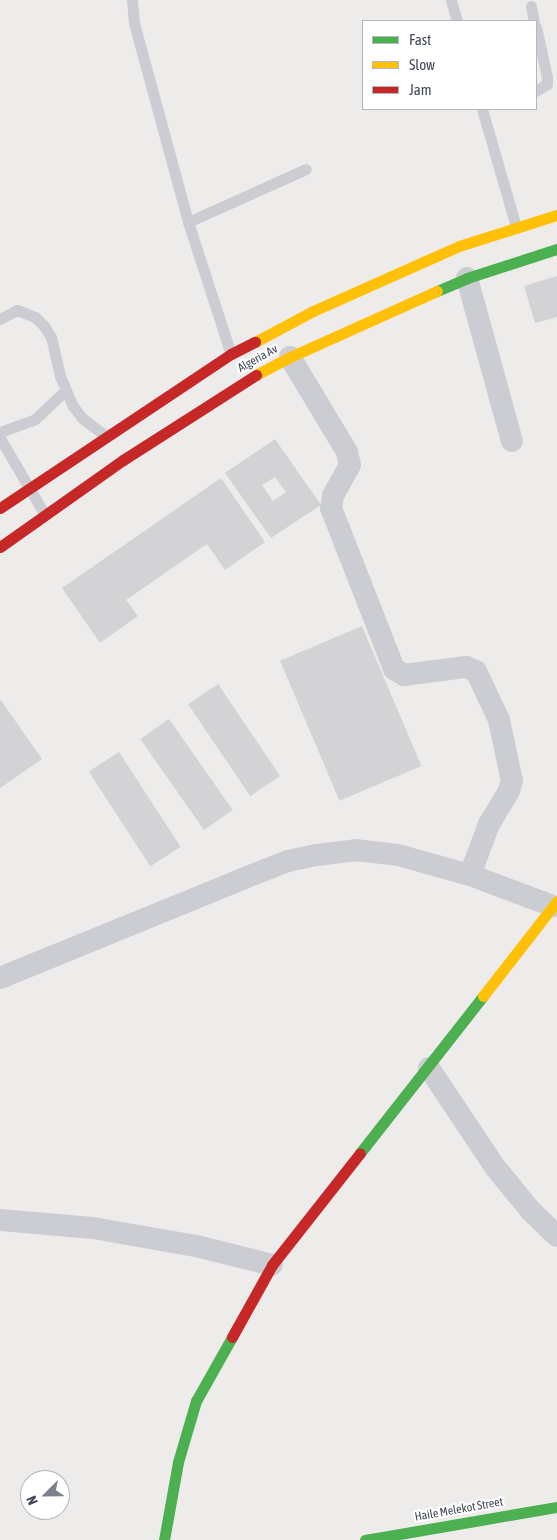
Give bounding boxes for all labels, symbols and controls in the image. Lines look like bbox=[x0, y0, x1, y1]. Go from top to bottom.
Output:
legend bbox=[362, 20, 537, 110]
text: Fast bbox=[409, 31, 431, 48]
text: Slow bbox=[409, 56, 435, 73]
text: Jam bbox=[409, 81, 432, 98]
street label: Algeria Av bbox=[235, 342, 281, 376]
north arrow bbox=[20, 1470, 70, 1520]
text: N bbox=[23, 1494, 41, 1507]
street label: Haile Melekot Street bbox=[414, 1495, 504, 1525]

